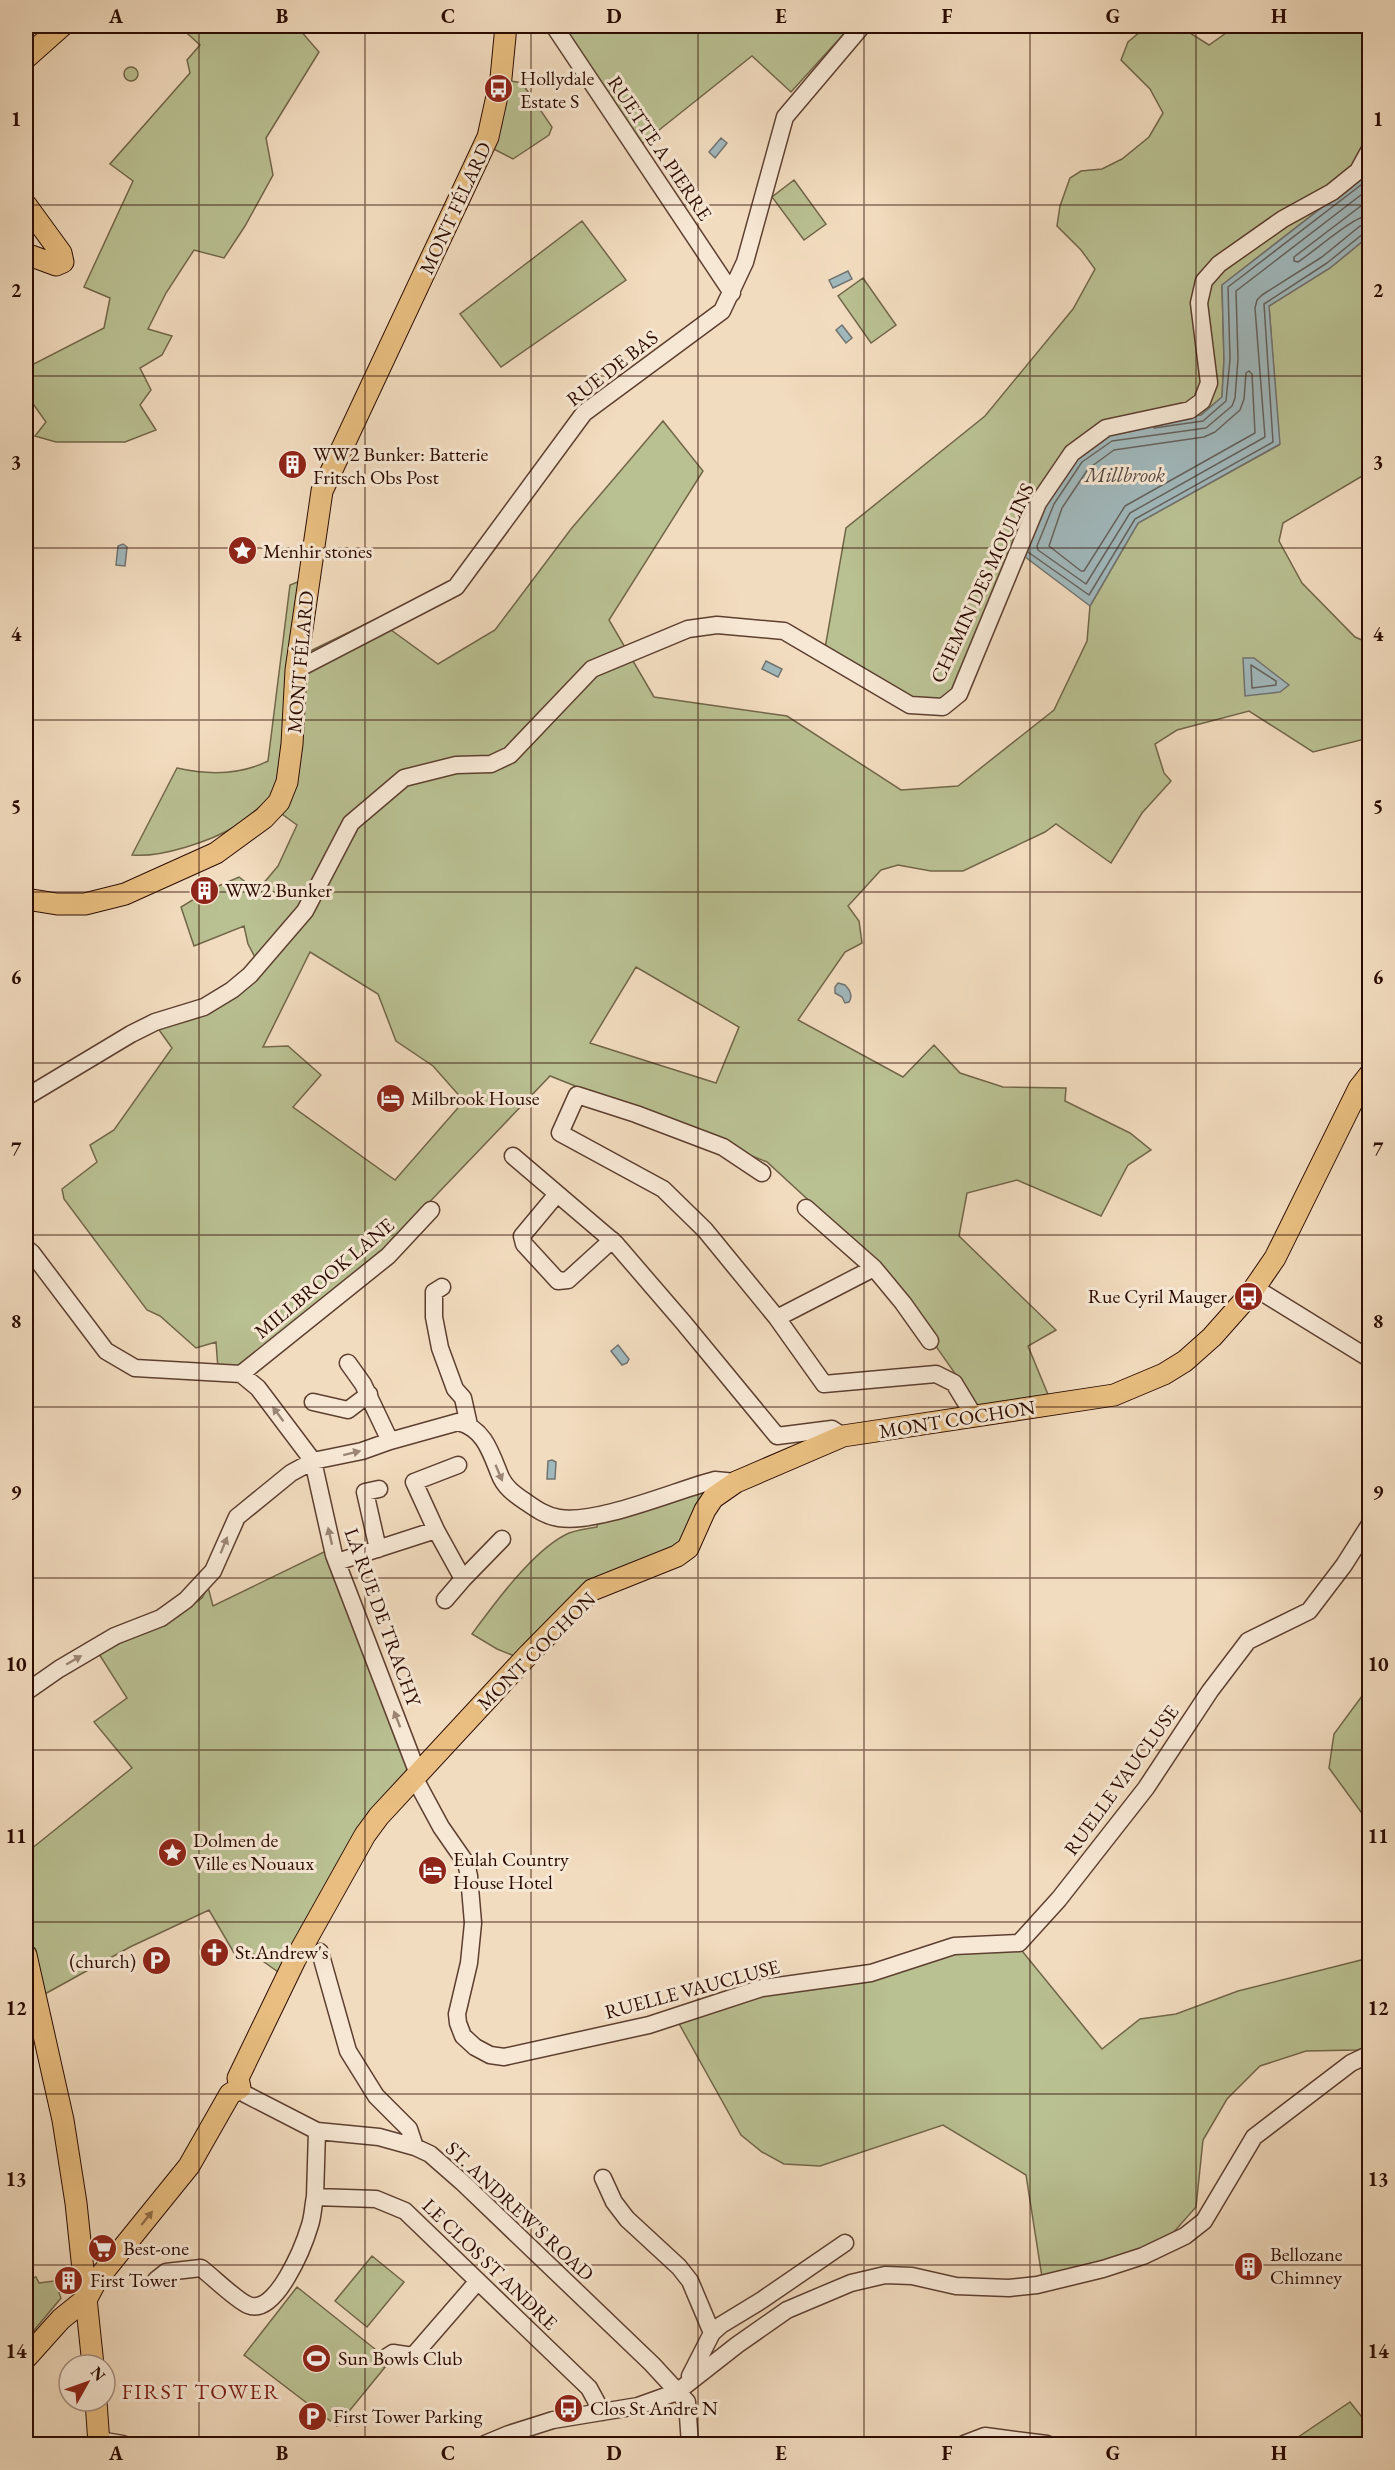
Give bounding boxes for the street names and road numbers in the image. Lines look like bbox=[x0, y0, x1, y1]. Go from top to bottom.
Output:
street label: RUETTE A PIERRE bbox=[602, 71, 718, 225]
street label: MONT FÉLARD bbox=[413, 138, 497, 278]
street label: RUE DE BAS bbox=[561, 324, 663, 412]
street label: CHEMIN DES MOULINS bbox=[924, 479, 1040, 687]
street label: MONT FÉLARD bbox=[281, 590, 319, 734]
street label: MILLBROOK LANE bbox=[249, 1212, 399, 1344]
street label: MONT COCHON bbox=[877, 1394, 1037, 1444]
street label: LA RUE DE TRACHY bbox=[339, 1524, 428, 1711]
street label: MONT COCHON bbox=[471, 1586, 601, 1716]
street label: RUELLE VAUCLUSE bbox=[1058, 1700, 1184, 1860]
street label: RUELLE VAUCLUSE bbox=[602, 1953, 782, 2025]
street label: ST. ANDREW'S ROAD bbox=[440, 2135, 600, 2287]
street label: LE CLOS ST ANDRE bbox=[417, 2193, 563, 2335]

